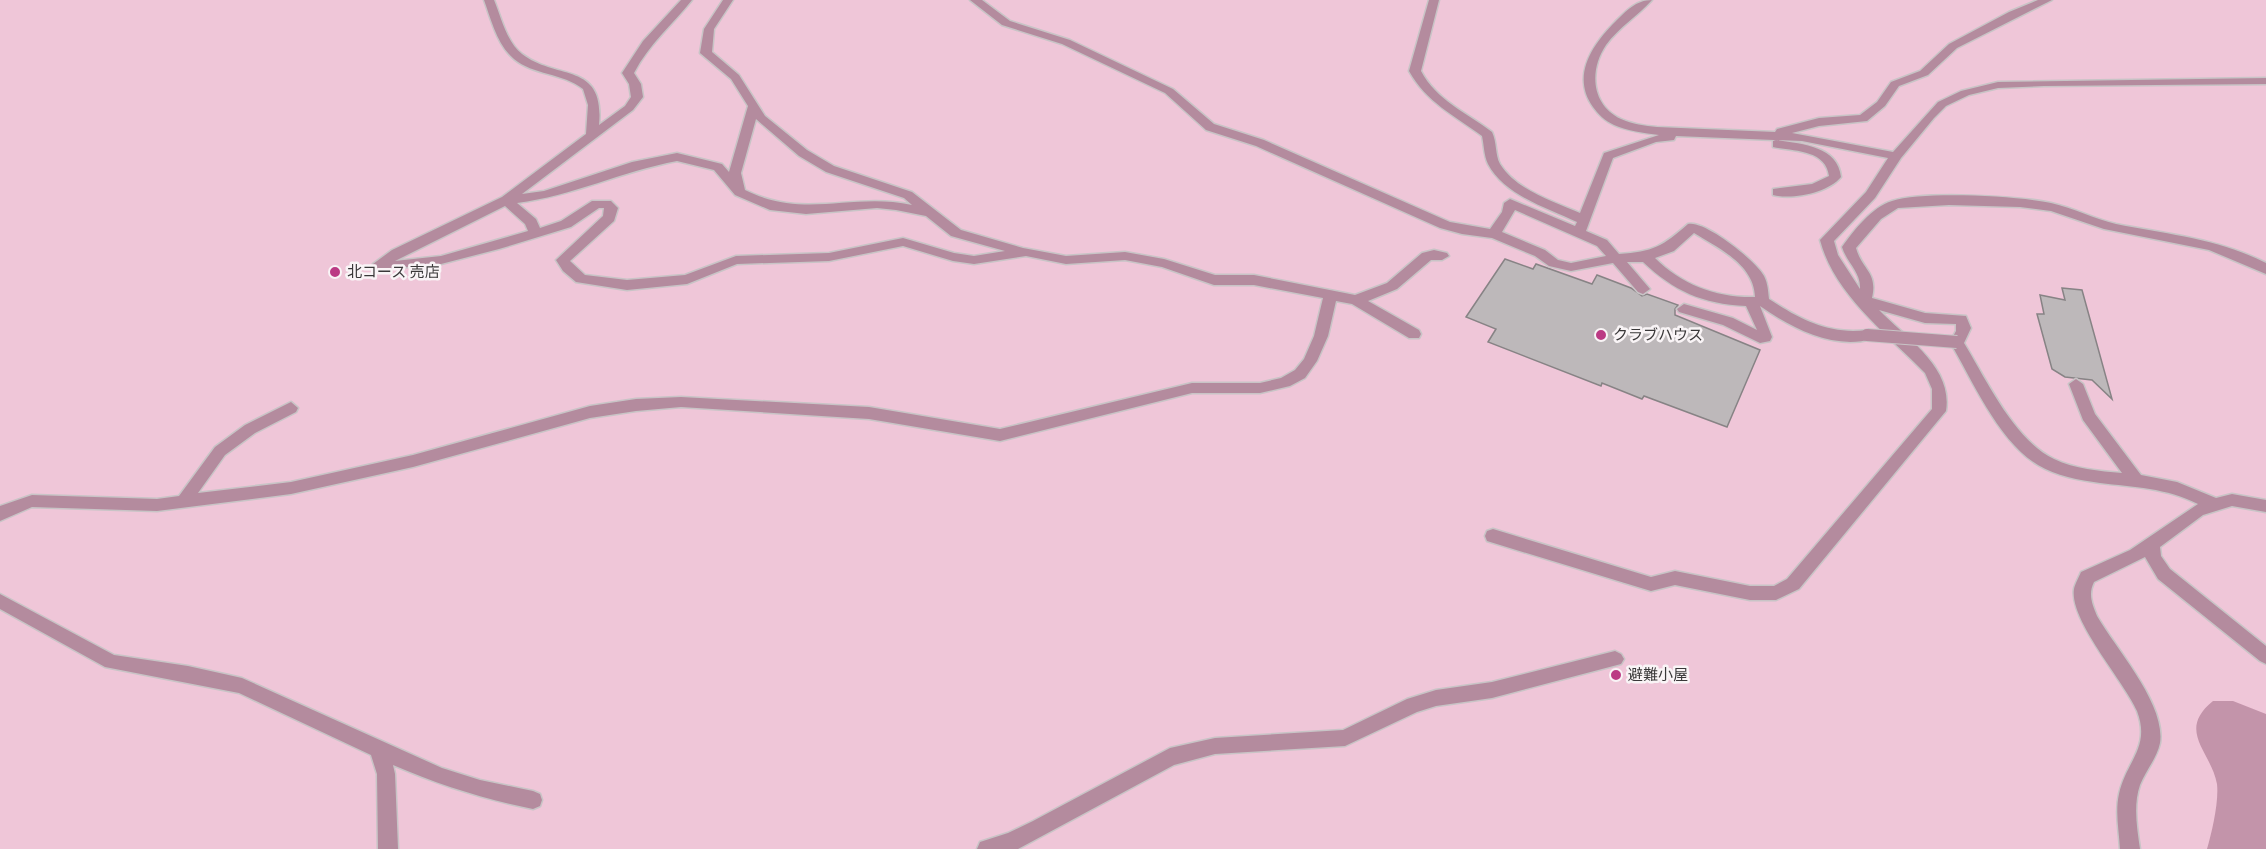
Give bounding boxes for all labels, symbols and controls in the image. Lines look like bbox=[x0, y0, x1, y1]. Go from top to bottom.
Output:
place label: 北コース 売店 bbox=[347, 263, 440, 281]
marker: 北コース 売店 bbox=[328, 265, 342, 279]
place label: クラブハウス bbox=[1613, 326, 1703, 344]
marker: クラブハウス bbox=[1594, 328, 1608, 342]
place label: 避難小屋 bbox=[1628, 666, 1688, 684]
marker: 避難小屋 bbox=[1609, 668, 1623, 682]

